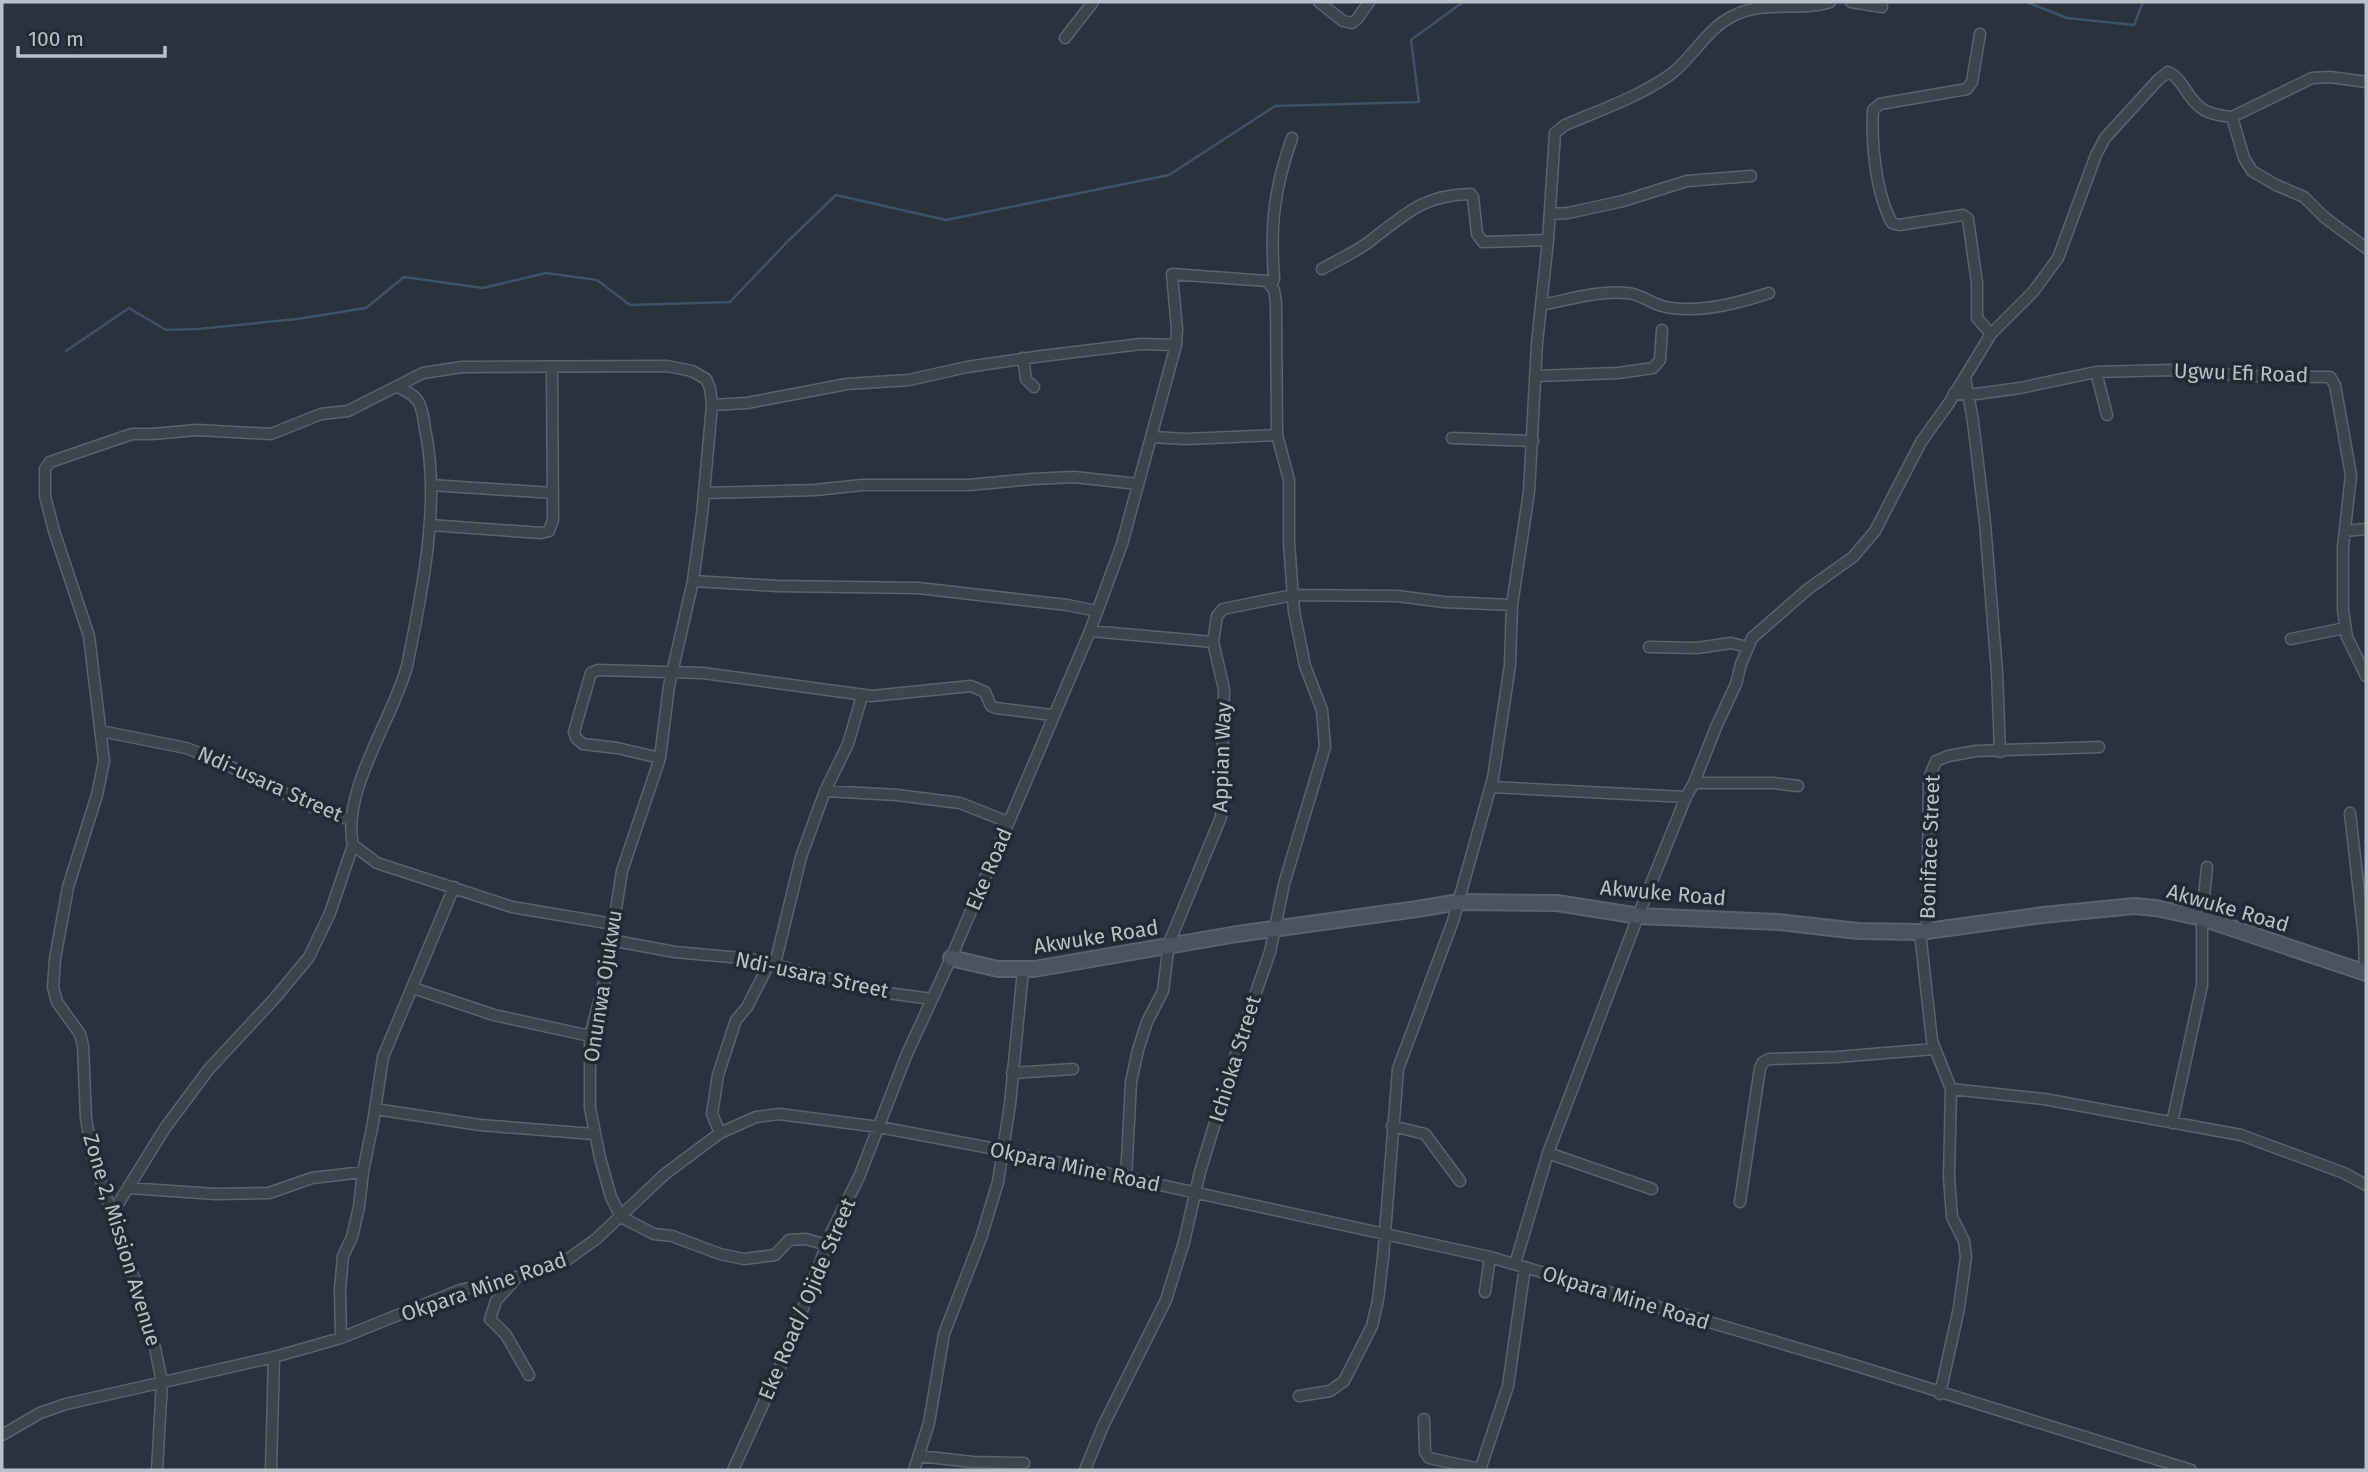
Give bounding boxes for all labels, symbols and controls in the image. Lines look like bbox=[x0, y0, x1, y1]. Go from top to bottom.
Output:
scale bar bbox=[18, 14, 164, 58]
text: 100 m bbox=[28, 26, 84, 52]
street label: Ugwu Efi Road bbox=[2173, 358, 2309, 388]
street label: Appian Way bbox=[1207, 701, 1237, 813]
street label: Ndi-usara Street bbox=[194, 740, 347, 828]
street label: Boniface Street bbox=[1914, 774, 1946, 920]
street label: Eke Road bbox=[960, 824, 1018, 914]
street label: Akwuke Road bbox=[1599, 875, 1727, 911]
street label: Akwuke Road bbox=[2164, 878, 2292, 938]
street label: Onunwa Ojukwu bbox=[578, 908, 628, 1064]
street label: Akwuke Road bbox=[1032, 914, 1160, 960]
street label: Ndi-usara Street bbox=[733, 946, 891, 1004]
street label: Ichioka Street bbox=[1203, 992, 1267, 1125]
street label: Zone 2, Mission Avenue bbox=[77, 1131, 167, 1349]
street label: Okpara Mine Road bbox=[988, 1136, 1162, 1198]
street label: Eke Road/ Ojide Street bbox=[753, 1194, 861, 1404]
street label: Okpara Mine Road bbox=[398, 1246, 570, 1328]
street label: Okpara Mine Road bbox=[1539, 1260, 1713, 1336]

